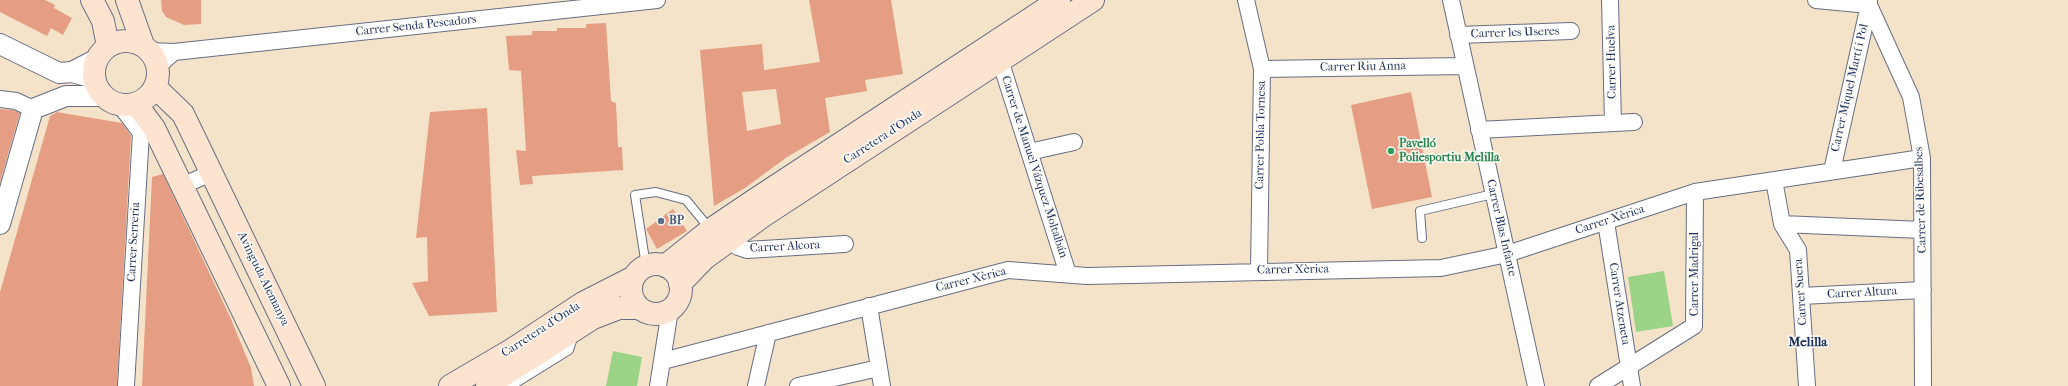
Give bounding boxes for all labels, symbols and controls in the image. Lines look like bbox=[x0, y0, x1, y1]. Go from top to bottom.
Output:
street label: Carrer Senda Pescadors bbox=[355, 12, 477, 40]
street label: Carrer Miquel Martí i Pol bbox=[1828, 23, 1872, 153]
street label: Carrer les Useres bbox=[1470, 24, 1560, 42]
street label: Carrer Huelva bbox=[1604, 25, 1620, 99]
street label: Carrer Riu Anna bbox=[1320, 59, 1406, 75]
street label: Carrer de Manuel Vázquez Moltalbán bbox=[998, 74, 1070, 260]
street label: Carrer Pobla Tornesa bbox=[1253, 80, 1269, 190]
street label: Carretera d'Onda bbox=[841, 106, 925, 168]
place label: Pavelló Poliesportiu Melilla bbox=[1399, 137, 1500, 165]
marker: Pavelló Poliesportiu Melilla bbox=[1386, 146, 1396, 156]
street label: Carrer de Ribesalbes bbox=[1912, 146, 1930, 254]
street label: Carrer Blas Infante bbox=[1483, 178, 1519, 278]
street label: Carrer Serreria bbox=[125, 202, 143, 282]
street label: Carrer Xèrica bbox=[1574, 202, 1646, 238]
place label: BP bbox=[669, 214, 684, 228]
marker: BP bbox=[656, 216, 666, 226]
street label: Avinguda Alemanya bbox=[234, 230, 292, 328]
street label: Carrer Madrigal bbox=[1688, 232, 1702, 316]
street label: Carrer Alcora bbox=[750, 238, 820, 256]
street label: Carrer Suera bbox=[1791, 258, 1811, 326]
street label: Carrer Xèrica bbox=[1257, 262, 1329, 278]
street label: Carrer Atzeneta bbox=[1605, 262, 1633, 346]
street label: Carrer Xèrica bbox=[934, 264, 1008, 296]
street label: Carrer Altura bbox=[1827, 284, 1897, 302]
street label: Carretera d'Onda bbox=[499, 299, 583, 361]
district label: Melilla bbox=[1789, 335, 1827, 351]

